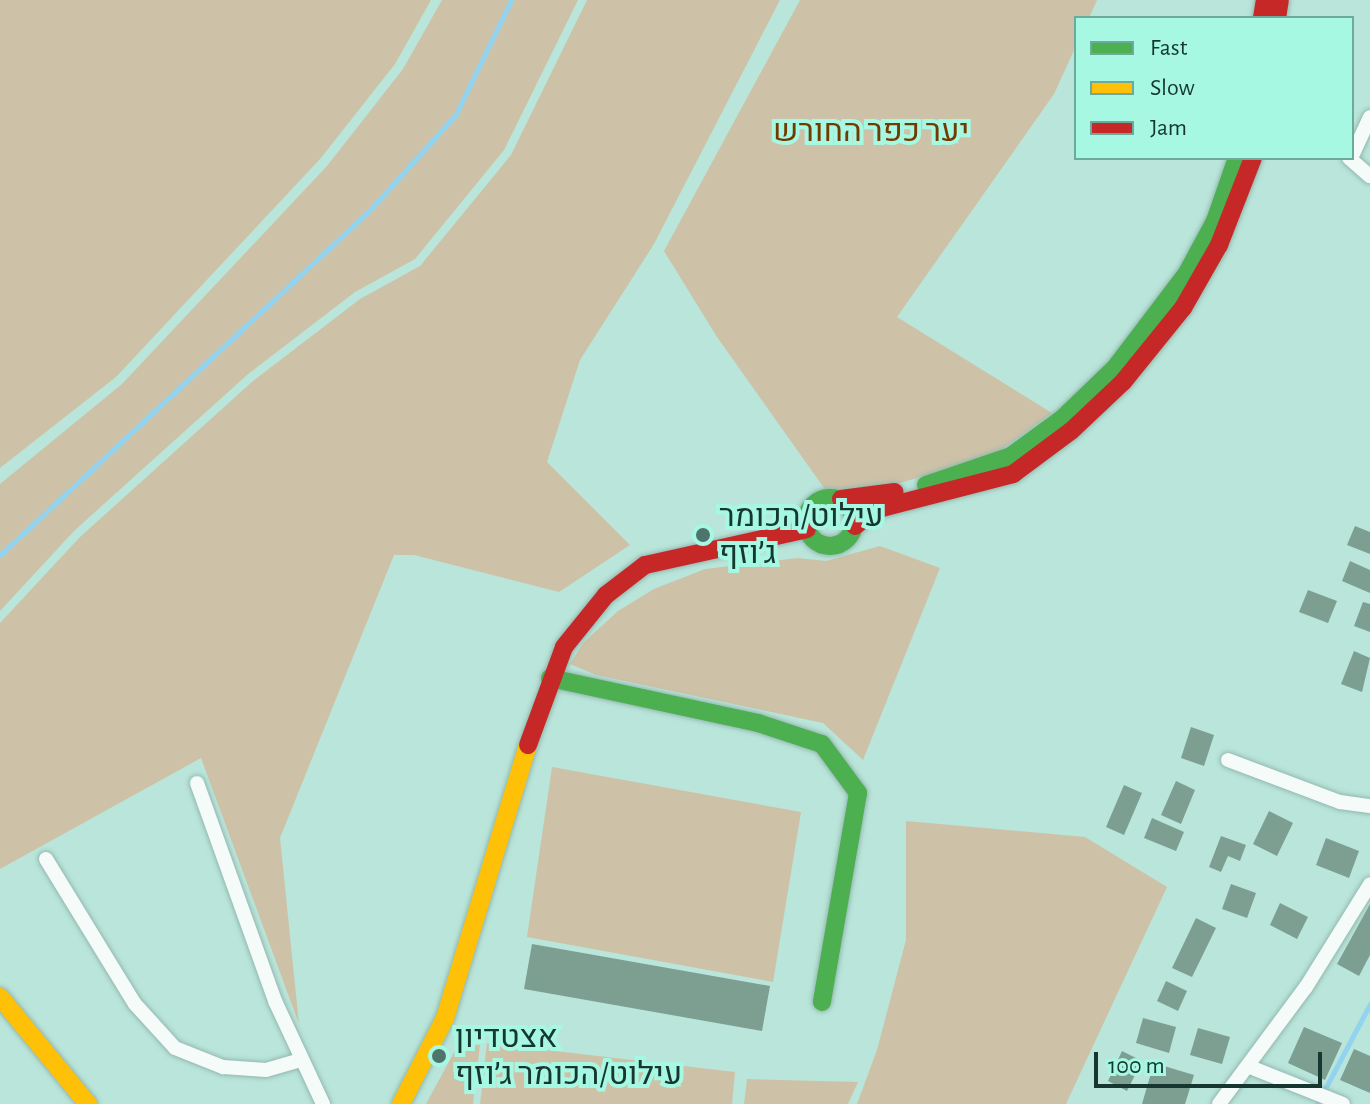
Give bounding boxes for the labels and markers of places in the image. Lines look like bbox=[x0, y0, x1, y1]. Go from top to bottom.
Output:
place label: עילוט/הכומר ג׳וזף bbox=[719, 498, 883, 573]
marker: עילוט/הכומר ג׳וזף bbox=[694, 526, 712, 544]
place label: אצטדיון עילוט/הכומר ג׳וזף bbox=[455, 1019, 682, 1094]
marker: אצטדיון עילוט/הכומר ג׳וזף bbox=[430, 1047, 448, 1065]

